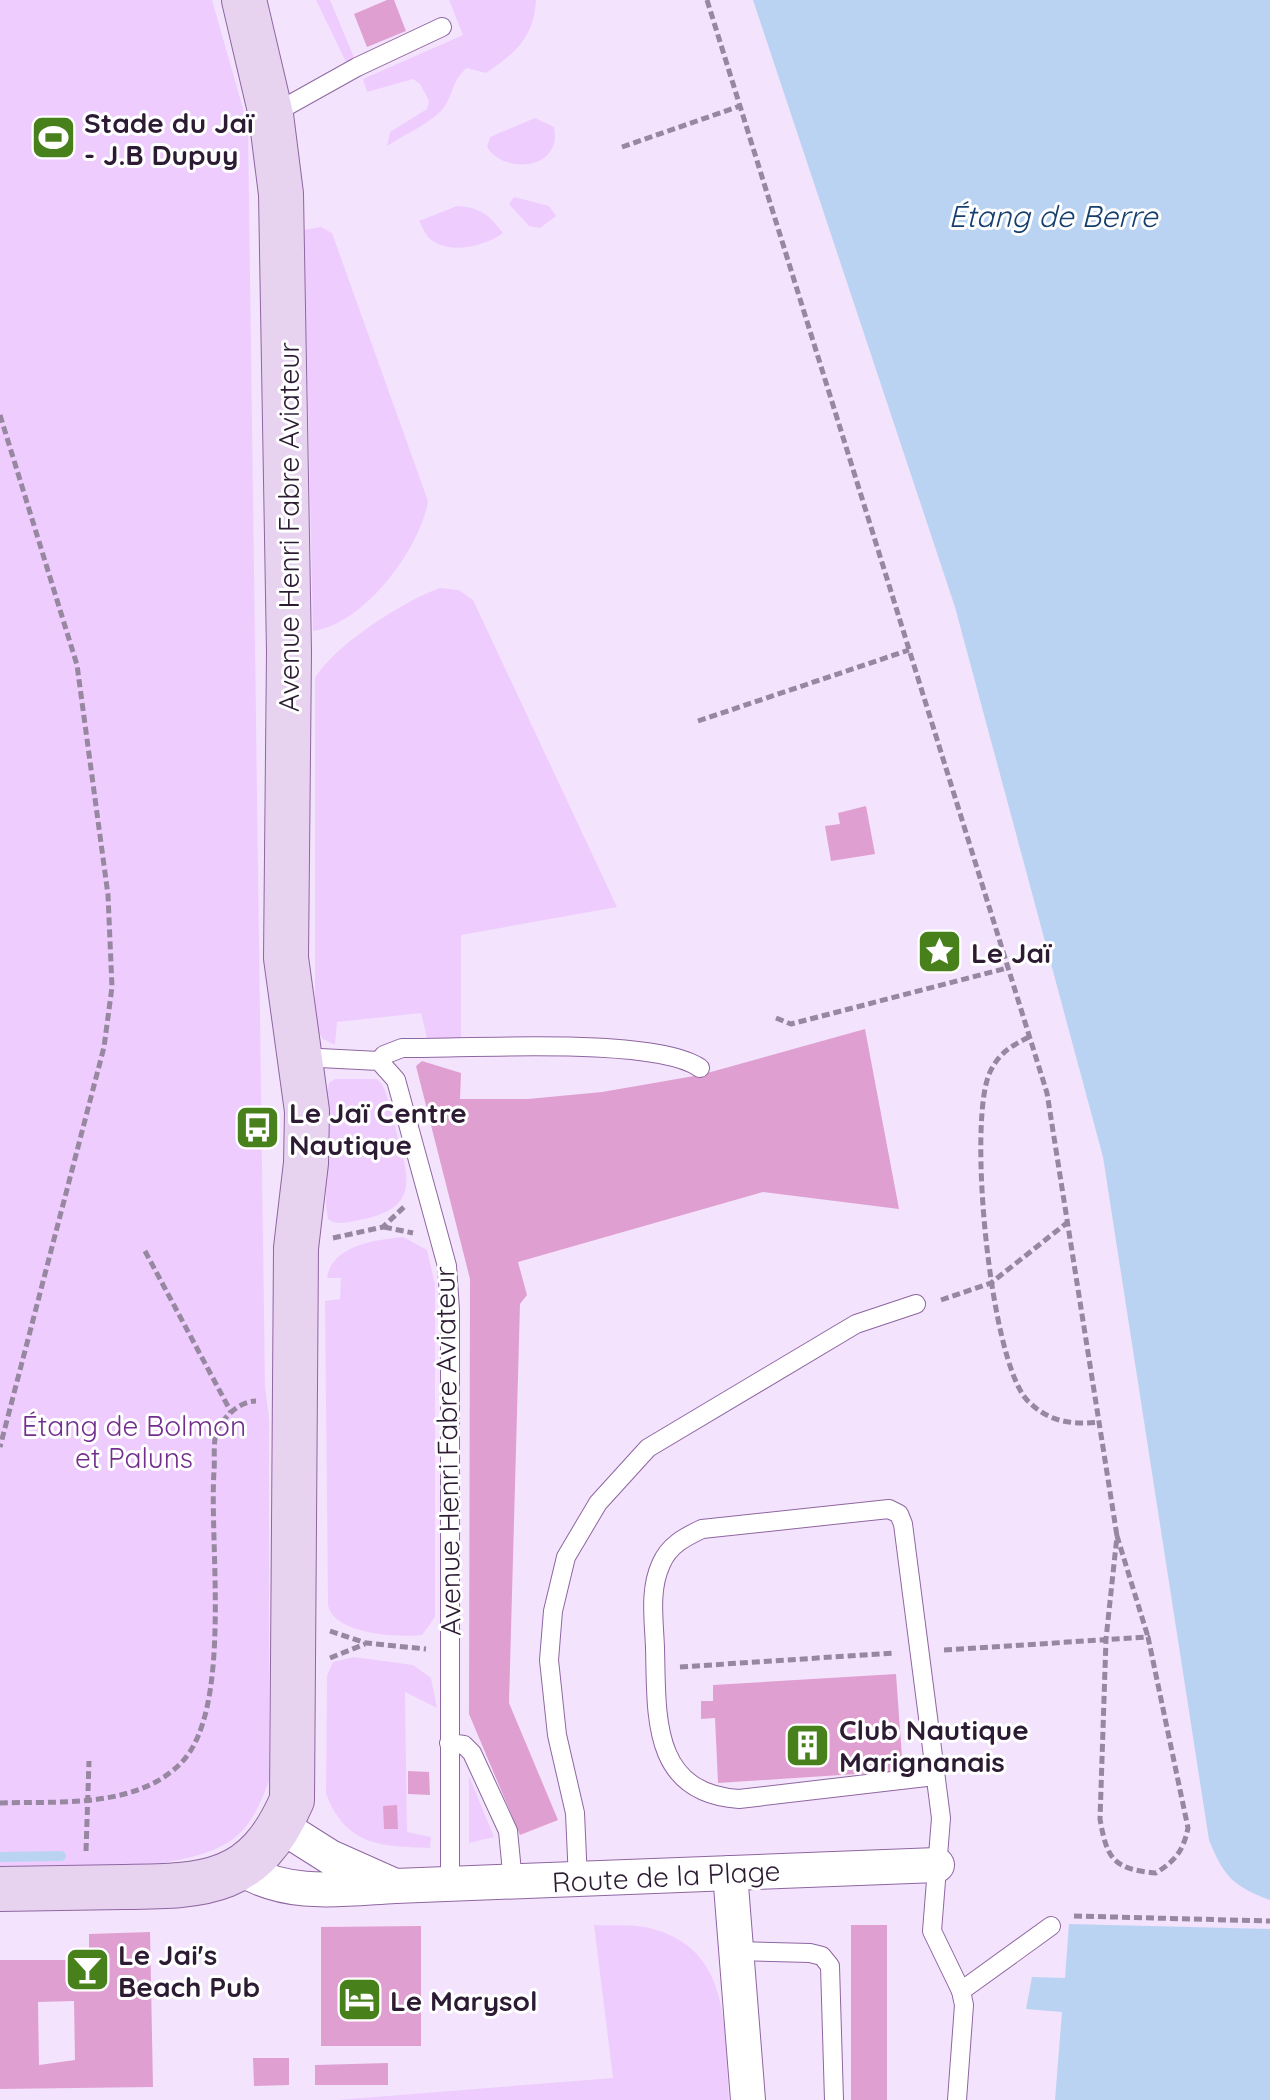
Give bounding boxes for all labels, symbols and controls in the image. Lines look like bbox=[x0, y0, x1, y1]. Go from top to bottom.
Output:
place label: Stade du Jaï - J.B Dupuy bbox=[84, 105, 255, 172]
sports icon: Stade du Jaï - J.B Dupuy bbox=[29, 114, 77, 162]
water label: Étang de Berre bbox=[949, 197, 1158, 235]
street label: Avenue Henri Fabre Aviateur bbox=[271, 342, 306, 712]
place icon: Le Jaï bbox=[916, 928, 964, 976]
place label: Le Jaï bbox=[971, 935, 1052, 970]
place label: Le Jaï Centre Nautique bbox=[289, 1095, 467, 1162]
bus stop icon: Le Jaï Centre Nautique bbox=[234, 1104, 282, 1152]
street label: Avenue Henri Fabre Aviateur bbox=[426, 1266, 468, 1636]
park label: Étang de Bolmon et Paluns bbox=[22, 1408, 246, 1475]
place label: Club Nautique Marignanais bbox=[839, 1712, 1029, 1779]
building icon: Club Nautique Marignanais bbox=[784, 1721, 832, 1769]
street label: Route de la Plage bbox=[551, 1853, 781, 1899]
place label: Le Jai's Beach Pub bbox=[118, 1937, 260, 2004]
bar icon: Le Jai's Beach Pub bbox=[63, 1946, 111, 1994]
hotel icon: Le Marysol bbox=[335, 1976, 383, 2024]
place label: Le Marysol bbox=[390, 1983, 537, 2018]

